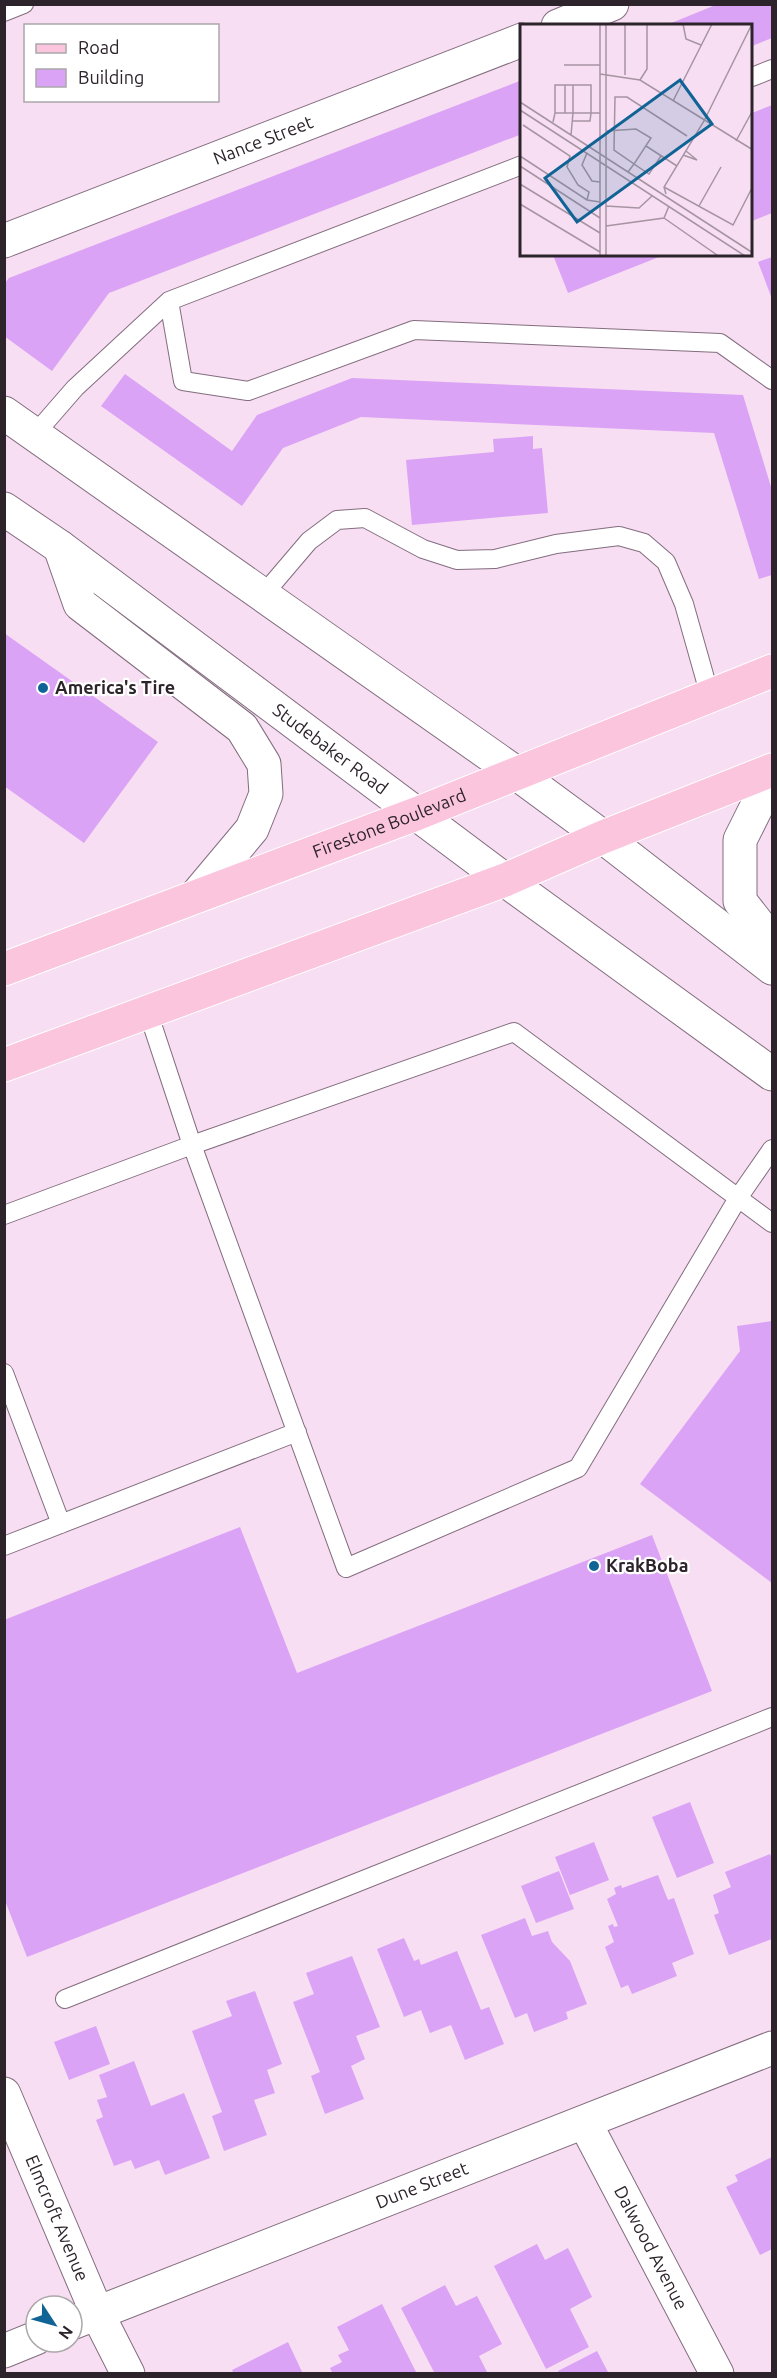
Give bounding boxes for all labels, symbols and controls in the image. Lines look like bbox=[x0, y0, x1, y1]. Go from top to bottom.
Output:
legend bbox=[24, 24, 219, 102]
inset map bbox=[520, 24, 753, 256]
text: Road bbox=[78, 37, 120, 57]
text: Building bbox=[78, 67, 144, 87]
street label: Nance Street bbox=[210, 111, 315, 168]
place label: America's Tire bbox=[55, 677, 175, 697]
marker: America's Tire bbox=[36, 681, 50, 695]
street label: Studebaker Road bbox=[269, 699, 392, 798]
street label: Firestone Boulevard bbox=[310, 784, 469, 861]
place label: KrakBoba bbox=[606, 1555, 688, 1575]
marker: KrakBoba bbox=[587, 1559, 601, 1573]
street label: Elmcroft Avenue bbox=[22, 2152, 93, 2284]
street label: Dune Street bbox=[373, 2157, 471, 2212]
street label: Dalwood Avenue bbox=[611, 2182, 692, 2313]
north arrow bbox=[24, 2294, 84, 2354]
text: N bbox=[55, 2323, 77, 2343]

